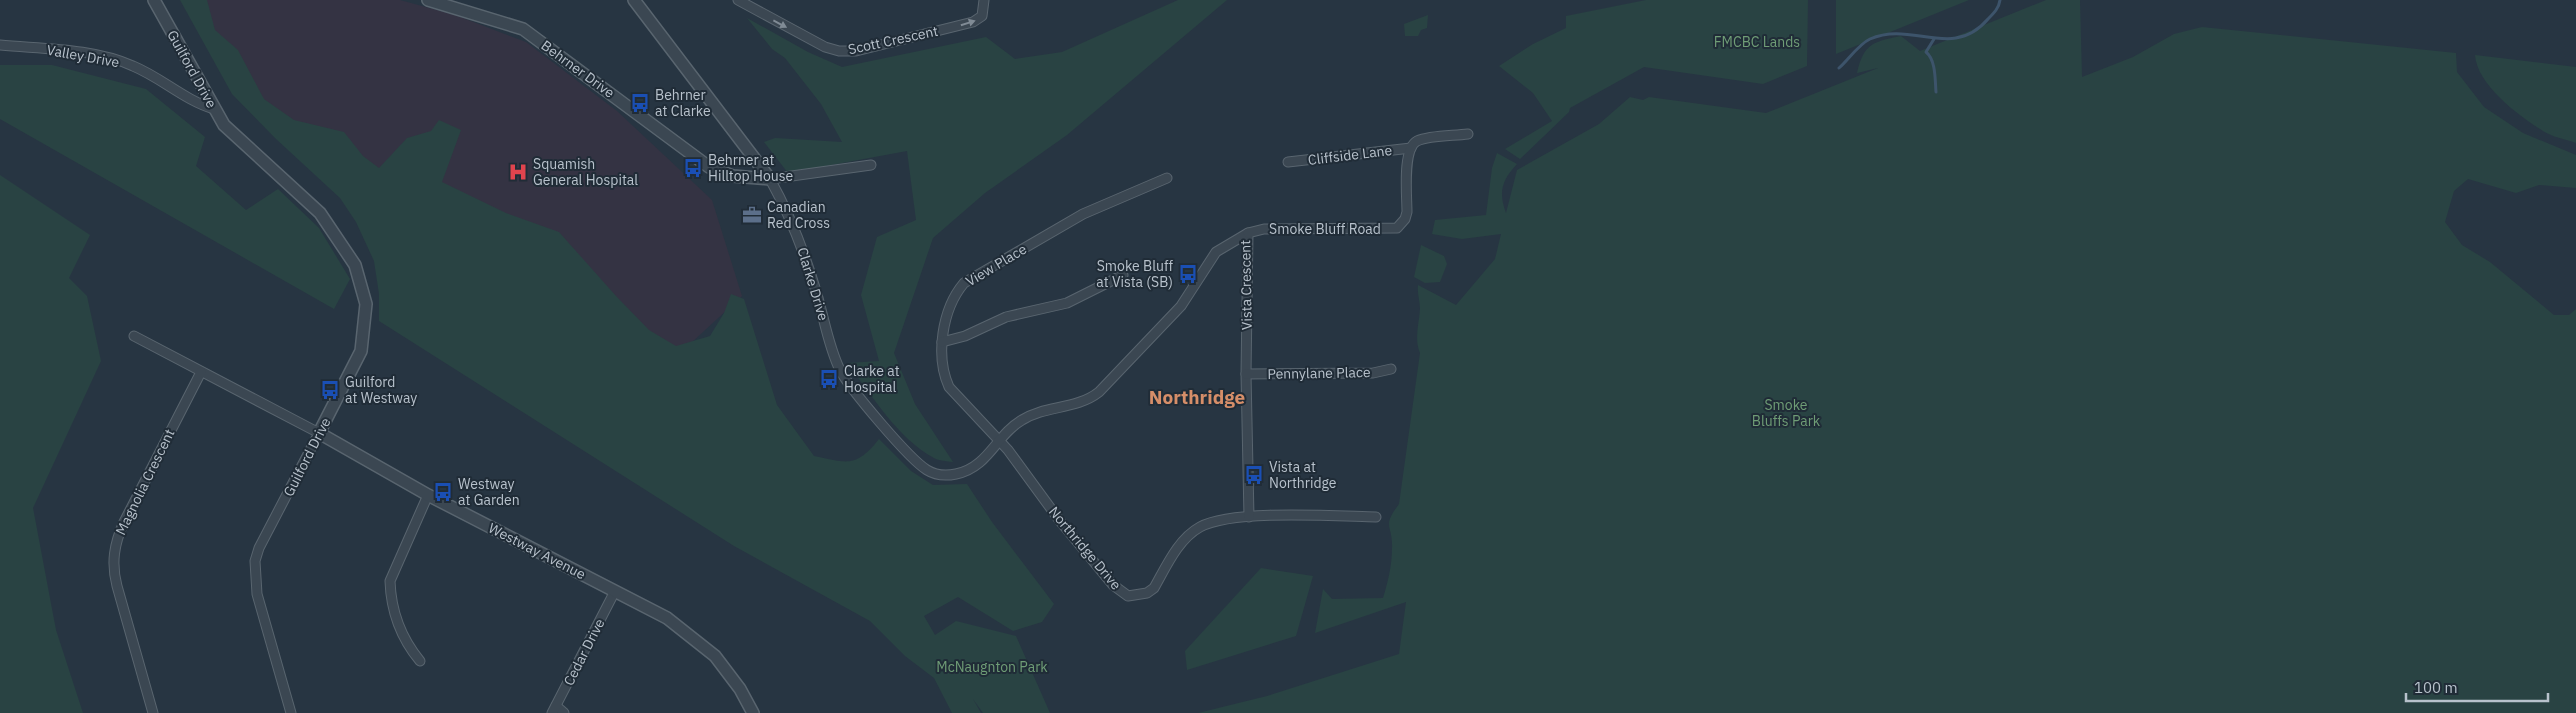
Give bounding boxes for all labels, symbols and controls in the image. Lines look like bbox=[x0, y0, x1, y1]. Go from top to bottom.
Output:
one-way arrow bbox=[961, 18, 976, 26]
one-way arrow bbox=[774, 19, 787, 28]
street label: Scott Crescent bbox=[846, 22, 940, 58]
street label: Guilford Drive bbox=[163, 27, 221, 111]
park label: FMCBC Lands bbox=[1714, 33, 1800, 51]
street label: Behrner Drive bbox=[538, 36, 619, 102]
street label: Valley Drive bbox=[45, 41, 121, 71]
place label: Behrner at Clarke bbox=[655, 86, 711, 120]
bus stop icon: Behrner at Clarke bbox=[629, 92, 651, 114]
street label: Cliffside Lane bbox=[1307, 141, 1393, 169]
place label: Behrner at Hilltop House bbox=[708, 151, 794, 185]
place label: Squamish General Hospital bbox=[533, 155, 638, 189]
bus stop icon: Behrner at Hilltop House bbox=[682, 157, 704, 179]
hospital icon: Squamish General Hospital bbox=[507, 161, 529, 183]
place label: Canadian Red Cross bbox=[767, 198, 830, 232]
office icon: Canadian Red Cross bbox=[741, 204, 763, 226]
street label: Smoke Bluff Road bbox=[1269, 220, 1381, 238]
street label: View Place bbox=[962, 240, 1030, 290]
street label: Vista Crescent bbox=[1236, 240, 1256, 330]
street label: Clarke Drive bbox=[793, 245, 833, 323]
place label: Smoke Bluff at Vista (SB) bbox=[1096, 257, 1173, 291]
bus stop icon: Smoke Bluff at Vista (SB) bbox=[1177, 263, 1199, 285]
place label: Clarke at Hospital bbox=[844, 362, 900, 396]
street label: Pennylane Place bbox=[1267, 363, 1371, 383]
bus stop icon: Clarke at Hospital bbox=[818, 368, 840, 390]
place label: Guilford at Westway bbox=[345, 373, 417, 407]
bus stop icon: Guilford at Westway bbox=[319, 379, 341, 401]
district label: Northridge bbox=[1149, 385, 1245, 409]
park label: Smoke Bluffs Park bbox=[1752, 396, 1821, 430]
street label: Guilford Drive bbox=[279, 414, 335, 500]
street label: Magnolia Crescent bbox=[112, 426, 179, 538]
place label: Vista at Northridge bbox=[1269, 458, 1337, 492]
bus stop icon: Vista at Northridge bbox=[1243, 464, 1265, 486]
place label: Westway at Garden bbox=[458, 475, 520, 509]
bus stop icon: Westway at Garden bbox=[432, 481, 454, 503]
street label: Northridge Drive bbox=[1045, 503, 1125, 594]
street label: Westway Avenue bbox=[485, 519, 589, 583]
street label: Cedar Drive bbox=[559, 615, 609, 689]
park label: McNaugnton Park bbox=[936, 658, 1048, 676]
scale bar bbox=[2406, 670, 2548, 702]
text: 100 m bbox=[2414, 678, 2458, 697]

